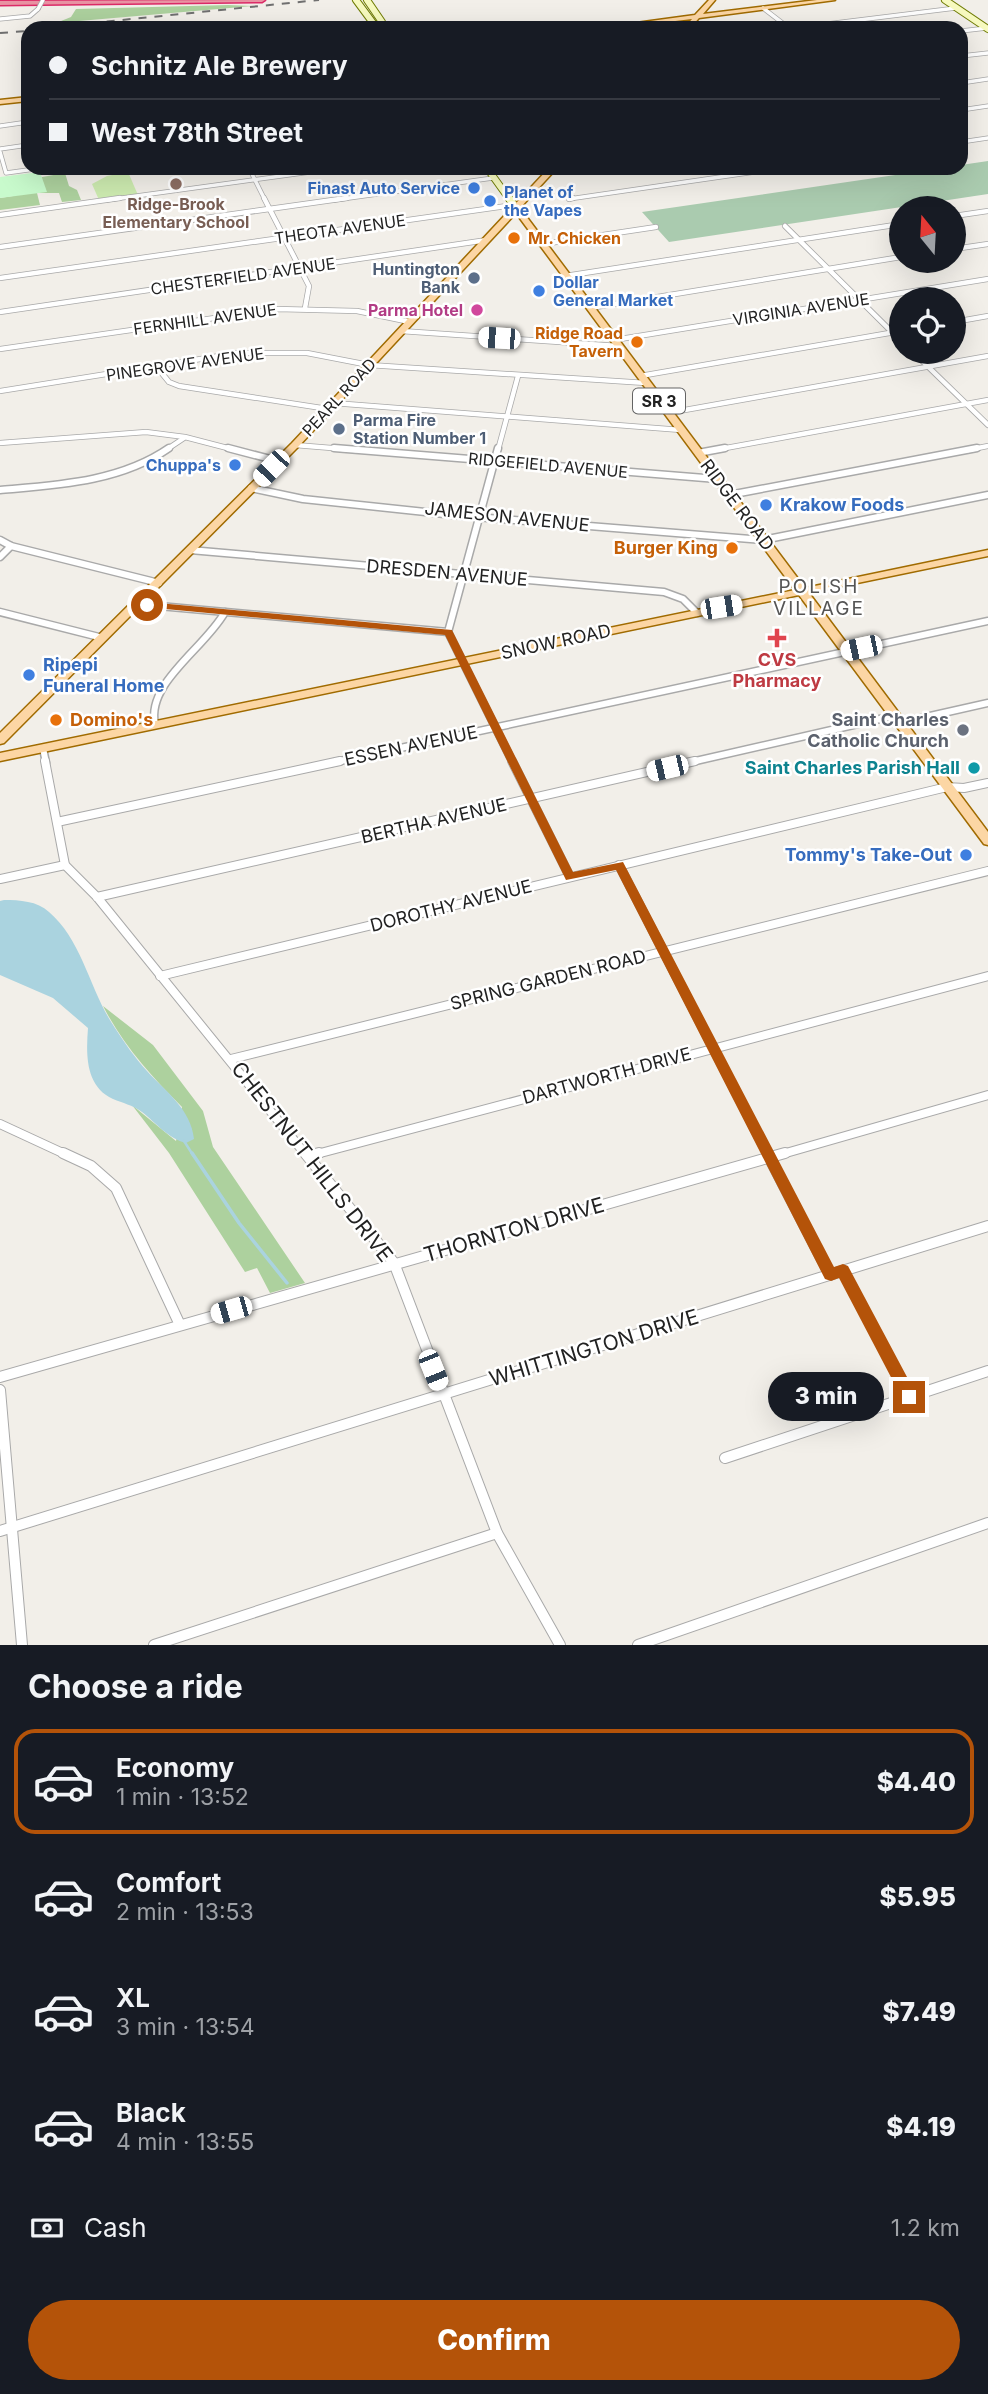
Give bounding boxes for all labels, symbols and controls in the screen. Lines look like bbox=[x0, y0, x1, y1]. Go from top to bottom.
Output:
text: Schnitz Ale Brewery bbox=[91, 50, 348, 81]
text: West 78th Street bbox=[91, 117, 303, 148]
marker: Ridge-Brook Elementary School bbox=[168, 176, 184, 192]
place label: Finast Auto Service bbox=[308, 178, 460, 198]
marker: Finast Auto Service bbox=[466, 180, 482, 196]
place label: Planet of the Vapes bbox=[504, 182, 582, 220]
marker: Planet of the Vapes bbox=[482, 193, 498, 209]
place label: Ridge-Brook Elementary School bbox=[103, 194, 249, 232]
north arrow bbox=[889, 196, 966, 273]
map controls bbox=[889, 196, 966, 364]
street label: THEOTA AVENUE bbox=[273, 210, 407, 248]
place label: Mr. Chicken bbox=[528, 228, 621, 248]
marker: Mr. Chicken bbox=[506, 230, 522, 246]
street label: CHESTERFIELD AVENUE bbox=[149, 253, 337, 299]
place label: Huntington Bank bbox=[372, 259, 461, 297]
marker: Huntington Bank bbox=[466, 270, 482, 286]
place label: Dollar General Market bbox=[553, 272, 673, 310]
marker: Dollar General Market bbox=[531, 283, 547, 299]
button: locate bbox=[889, 287, 966, 364]
street label: VIRGINIA AVENUE bbox=[731, 288, 871, 330]
street label: FERNHILL AVENUE bbox=[132, 299, 278, 339]
place label: Parma Hotel bbox=[368, 300, 463, 320]
marker: Parma Hotel bbox=[469, 302, 485, 318]
place label: Ridge Road Tavern bbox=[535, 323, 623, 361]
car bbox=[478, 326, 521, 350]
marker: Ridge Road Tavern bbox=[629, 334, 645, 350]
street label: PINEGROVE AVENUE bbox=[105, 343, 265, 385]
street label: PEARL ROAD bbox=[298, 354, 380, 440]
road number: SR 3 bbox=[633, 388, 685, 414]
place label: Parma Fire Station Number 1 bbox=[353, 410, 486, 448]
marker: Parma Fire Station Number 1 bbox=[331, 421, 347, 437]
car bbox=[249, 446, 294, 490]
street label: RIDGEFIELD AVENUE bbox=[467, 448, 629, 482]
place label: Chuppa's bbox=[146, 455, 221, 475]
street label: RIDGE ROAD bbox=[696, 455, 779, 554]
marker: Chuppa's bbox=[227, 457, 243, 473]
place label: Krakow Foods bbox=[780, 494, 904, 515]
street label: JAMESON AVENUE bbox=[424, 497, 590, 536]
marker: Krakow Foods bbox=[758, 497, 774, 513]
place label: Burger King bbox=[614, 537, 718, 558]
marker: Burger King bbox=[724, 540, 740, 556]
street label: DRESDEN AVENUE bbox=[366, 555, 528, 590]
district label: POLISH VILLAGE bbox=[773, 575, 865, 620]
route start bbox=[131, 589, 163, 621]
car bbox=[699, 593, 744, 621]
street label: SNOW ROAD bbox=[499, 620, 613, 663]
marker: CVS Pharmacy bbox=[769, 630, 785, 646]
car bbox=[839, 633, 884, 663]
place label: CVS Pharmacy bbox=[733, 649, 822, 691]
place label: Ripepi Funeral Home bbox=[43, 654, 165, 696]
marker: Ripepi Funeral Home bbox=[21, 667, 37, 683]
place label: Domino's bbox=[70, 709, 153, 730]
place label: Saint Charles Catholic Church bbox=[807, 709, 949, 751]
marker: Domino's bbox=[48, 712, 64, 728]
street label: ESSEN AVENUE bbox=[342, 721, 479, 770]
marker: Saint Charles Catholic Church bbox=[955, 722, 971, 738]
car bbox=[645, 753, 690, 783]
place label: Saint Charles Parish Hall bbox=[745, 757, 960, 778]
marker: Saint Charles Parish Hall bbox=[966, 760, 982, 776]
street label: BERTHA AVENUE bbox=[359, 794, 509, 847]
place label: Tommy's Take-Out bbox=[785, 844, 952, 865]
marker: Tommy's Take-Out bbox=[958, 847, 974, 863]
street label: DOROTHY AVENUE bbox=[368, 875, 534, 936]
street label: SPRING GARDEN ROAD bbox=[448, 945, 648, 1014]
street label: DARTWORTH DRIVE bbox=[520, 1043, 694, 1108]
street label: CHESTNUT HILLS DRIVE bbox=[226, 1057, 398, 1267]
street label: THORNTON DRIVE bbox=[421, 1192, 607, 1267]
car bbox=[208, 1294, 255, 1326]
street label: WHITTINGTON DRIVE bbox=[486, 1304, 702, 1391]
car bbox=[416, 1347, 451, 1393]
callout: 3 min bbox=[769, 1372, 884, 1422]
route end bbox=[893, 1381, 925, 1413]
text: 3 min bbox=[795, 1382, 857, 1410]
text: Choose a ride bbox=[28, 1667, 243, 1706]
icon: car bbox=[32, 1750, 95, 1813]
text: Economy bbox=[116, 1752, 234, 1783]
text: $4.40 bbox=[877, 1766, 956, 1797]
text: 1 min · 13:52 bbox=[116, 1783, 249, 1811]
icon: car bbox=[32, 1865, 95, 1928]
text: Comfort bbox=[116, 1867, 221, 1898]
text: $5.95 bbox=[880, 1881, 956, 1912]
text: 2 min · 13:53 bbox=[116, 1898, 254, 1926]
icon: car bbox=[32, 1980, 95, 2043]
text: XL bbox=[116, 1982, 150, 2013]
text: $7.49 bbox=[883, 1996, 956, 2027]
text: 3 min · 13:54 bbox=[116, 2013, 255, 2041]
icon: car bbox=[32, 2095, 95, 2158]
text: Black bbox=[116, 2097, 186, 2128]
text: $4.19 bbox=[886, 2111, 956, 2142]
text: 4 min · 13:55 bbox=[116, 2128, 254, 2156]
icon: cash bbox=[28, 2209, 66, 2247]
text: Cash bbox=[84, 2212, 147, 2243]
text: 1.2 km bbox=[891, 2214, 960, 2242]
button: Confirm bbox=[28, 2300, 960, 2380]

